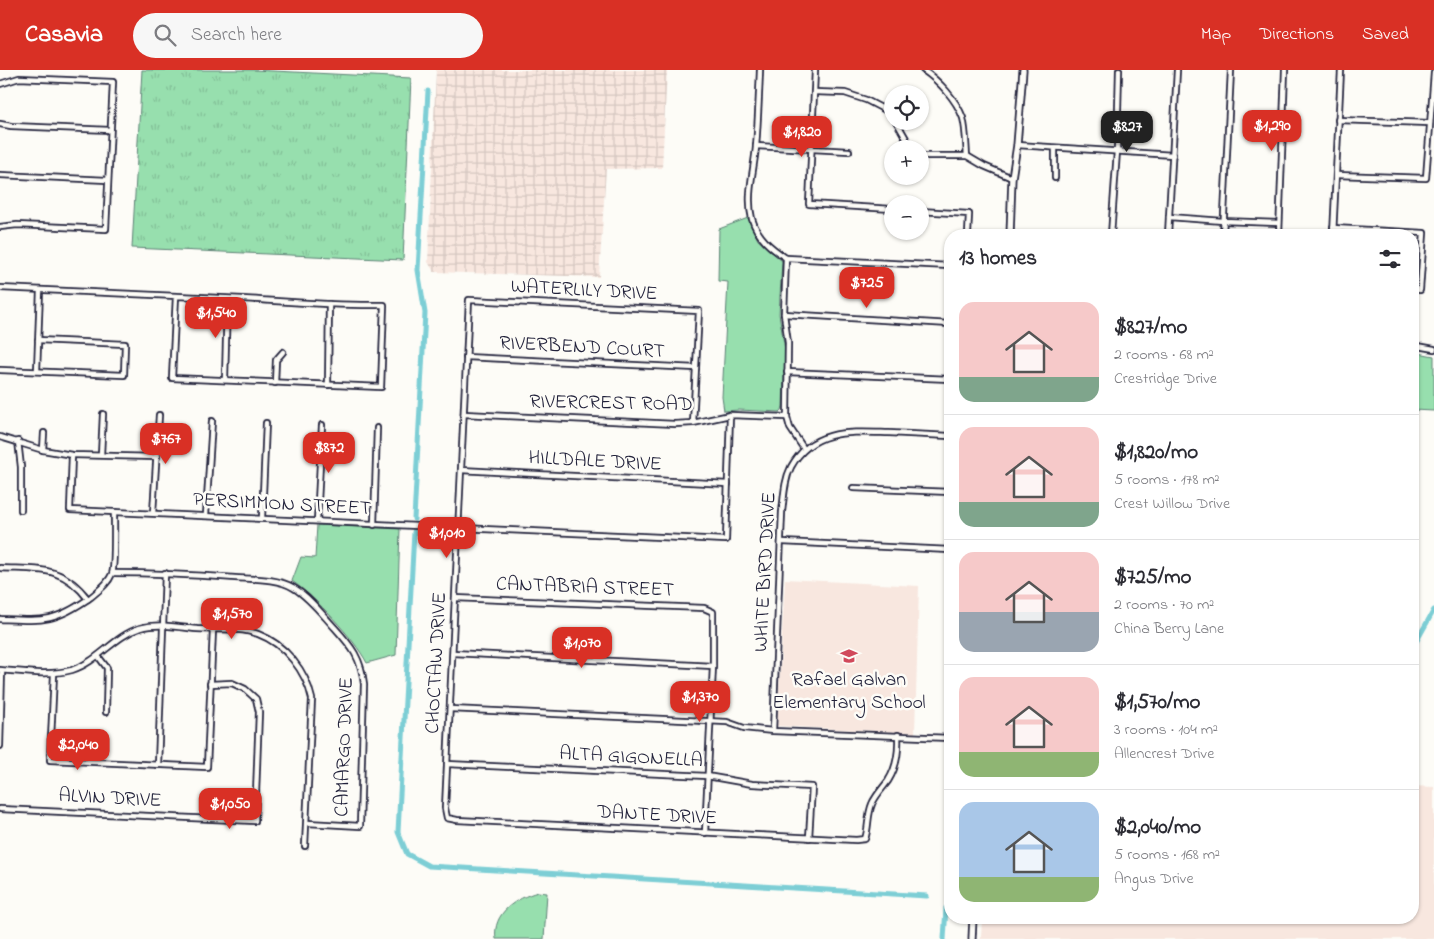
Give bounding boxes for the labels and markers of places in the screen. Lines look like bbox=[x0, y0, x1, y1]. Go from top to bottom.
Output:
pin: $1,290 bbox=[1231, 109, 1313, 152]
pin: $827 bbox=[1097, 111, 1157, 153]
pin: $1,820 bbox=[761, 116, 843, 158]
pin: $725 bbox=[837, 266, 897, 309]
pin: $1,540 bbox=[175, 296, 257, 339]
pin: $767 bbox=[136, 422, 196, 465]
pin: $872 bbox=[299, 432, 359, 474]
pin: $1,010 bbox=[406, 516, 488, 559]
pin: $1,570 bbox=[191, 598, 273, 640]
pin: $1,070 bbox=[541, 626, 623, 669]
school or university icon: Rafael Galvan Elementary School bbox=[839, 646, 859, 666]
place label: Rafael Galvan Elementary School bbox=[772, 666, 926, 718]
pin: $1,370 bbox=[659, 680, 741, 723]
pin: $2,040 bbox=[37, 728, 119, 771]
pin: $1,050 bbox=[189, 788, 271, 830]

